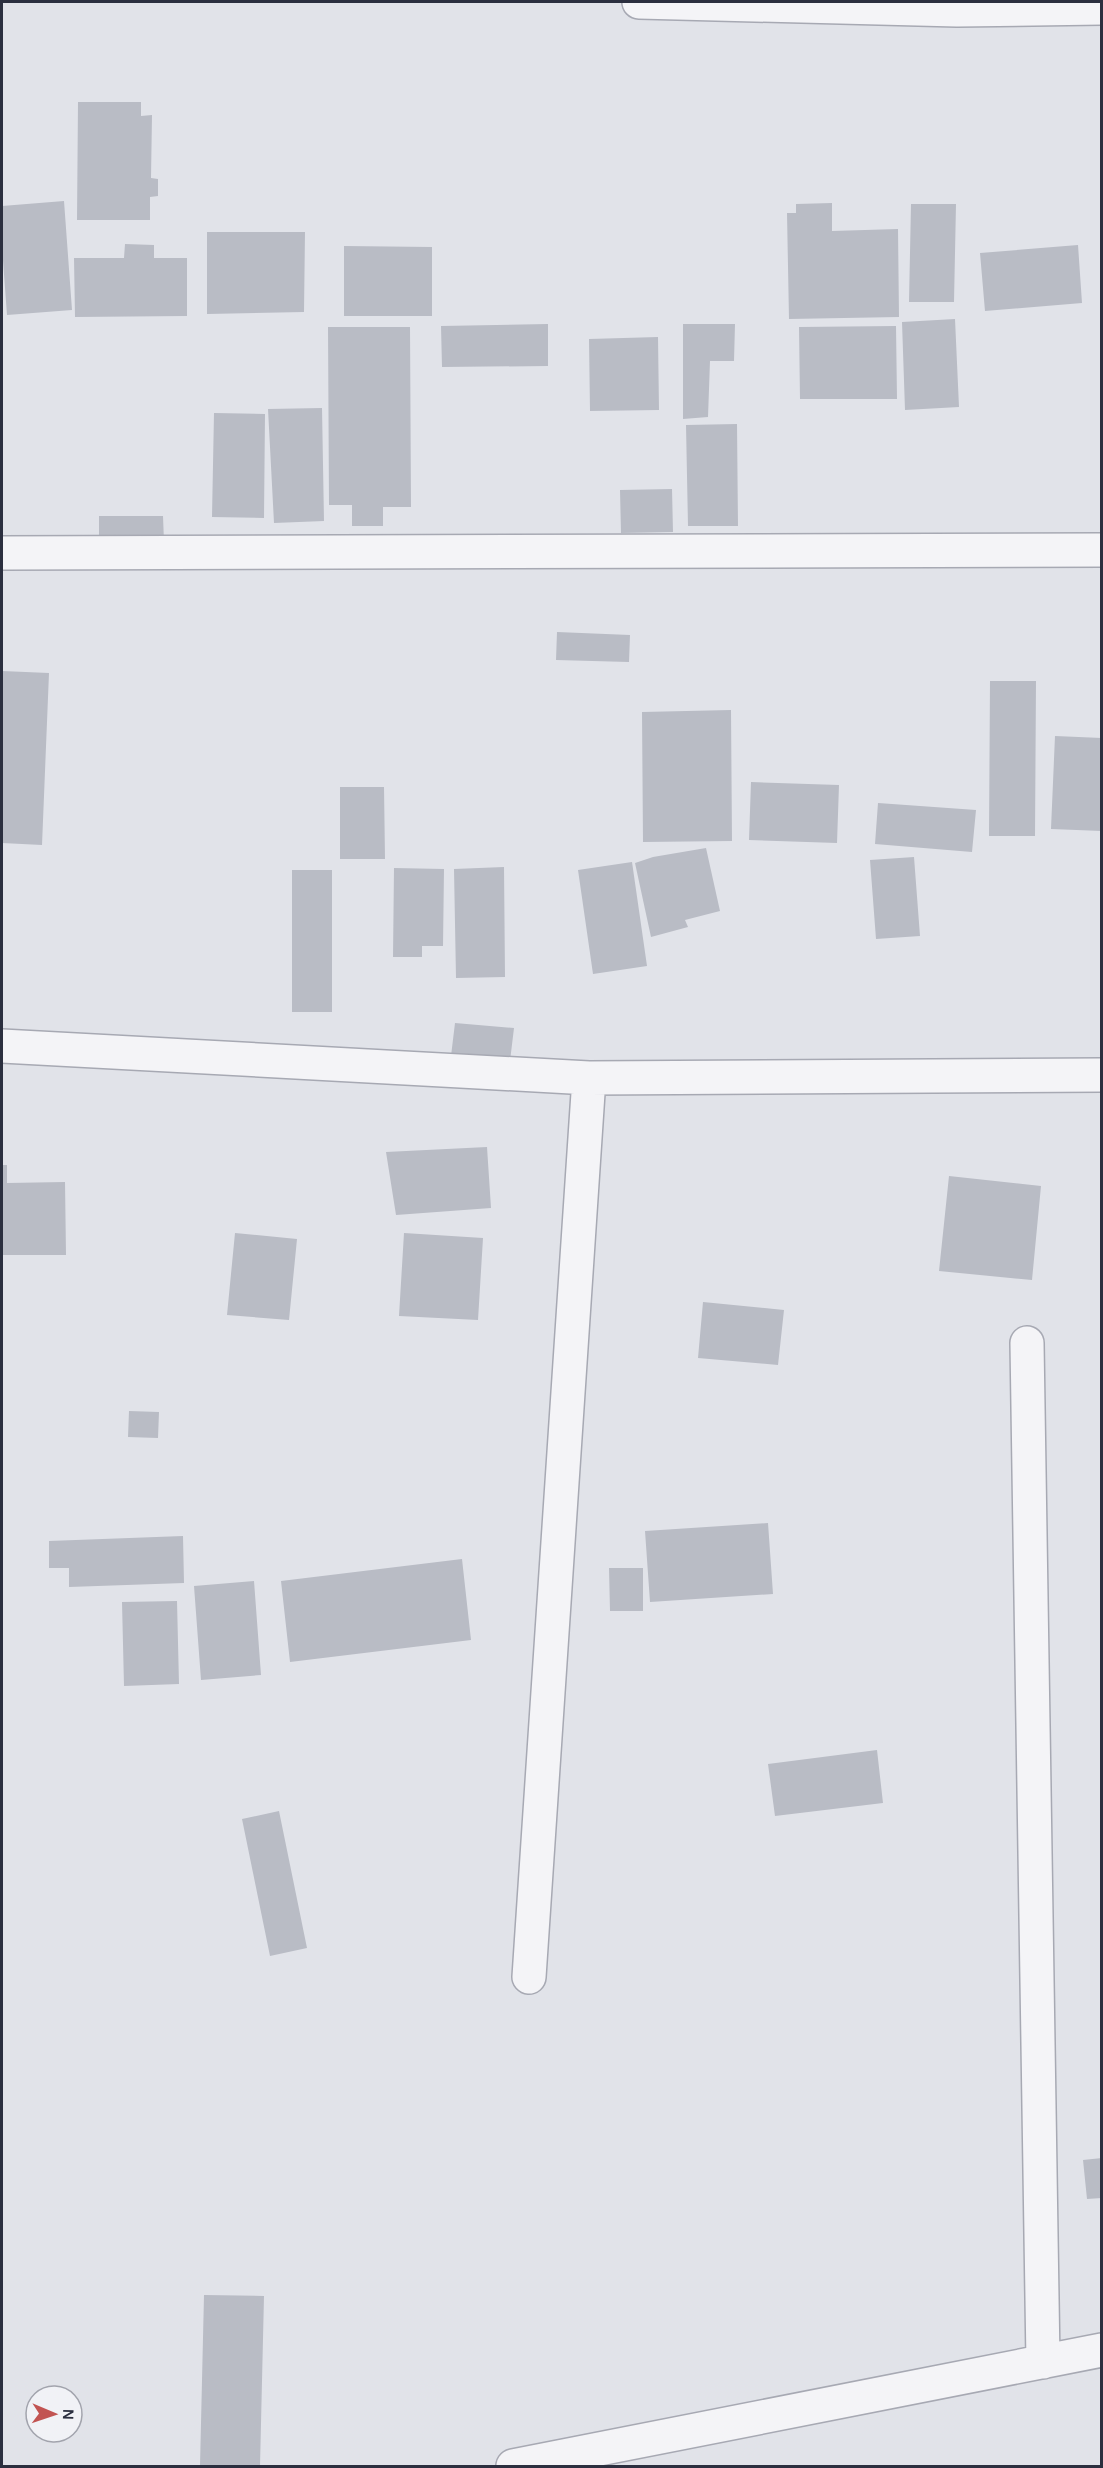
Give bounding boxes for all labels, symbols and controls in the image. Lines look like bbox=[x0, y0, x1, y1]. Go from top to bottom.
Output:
north arrow bbox=[24, 2384, 84, 2444]
text: N bbox=[59, 2408, 78, 2421]

